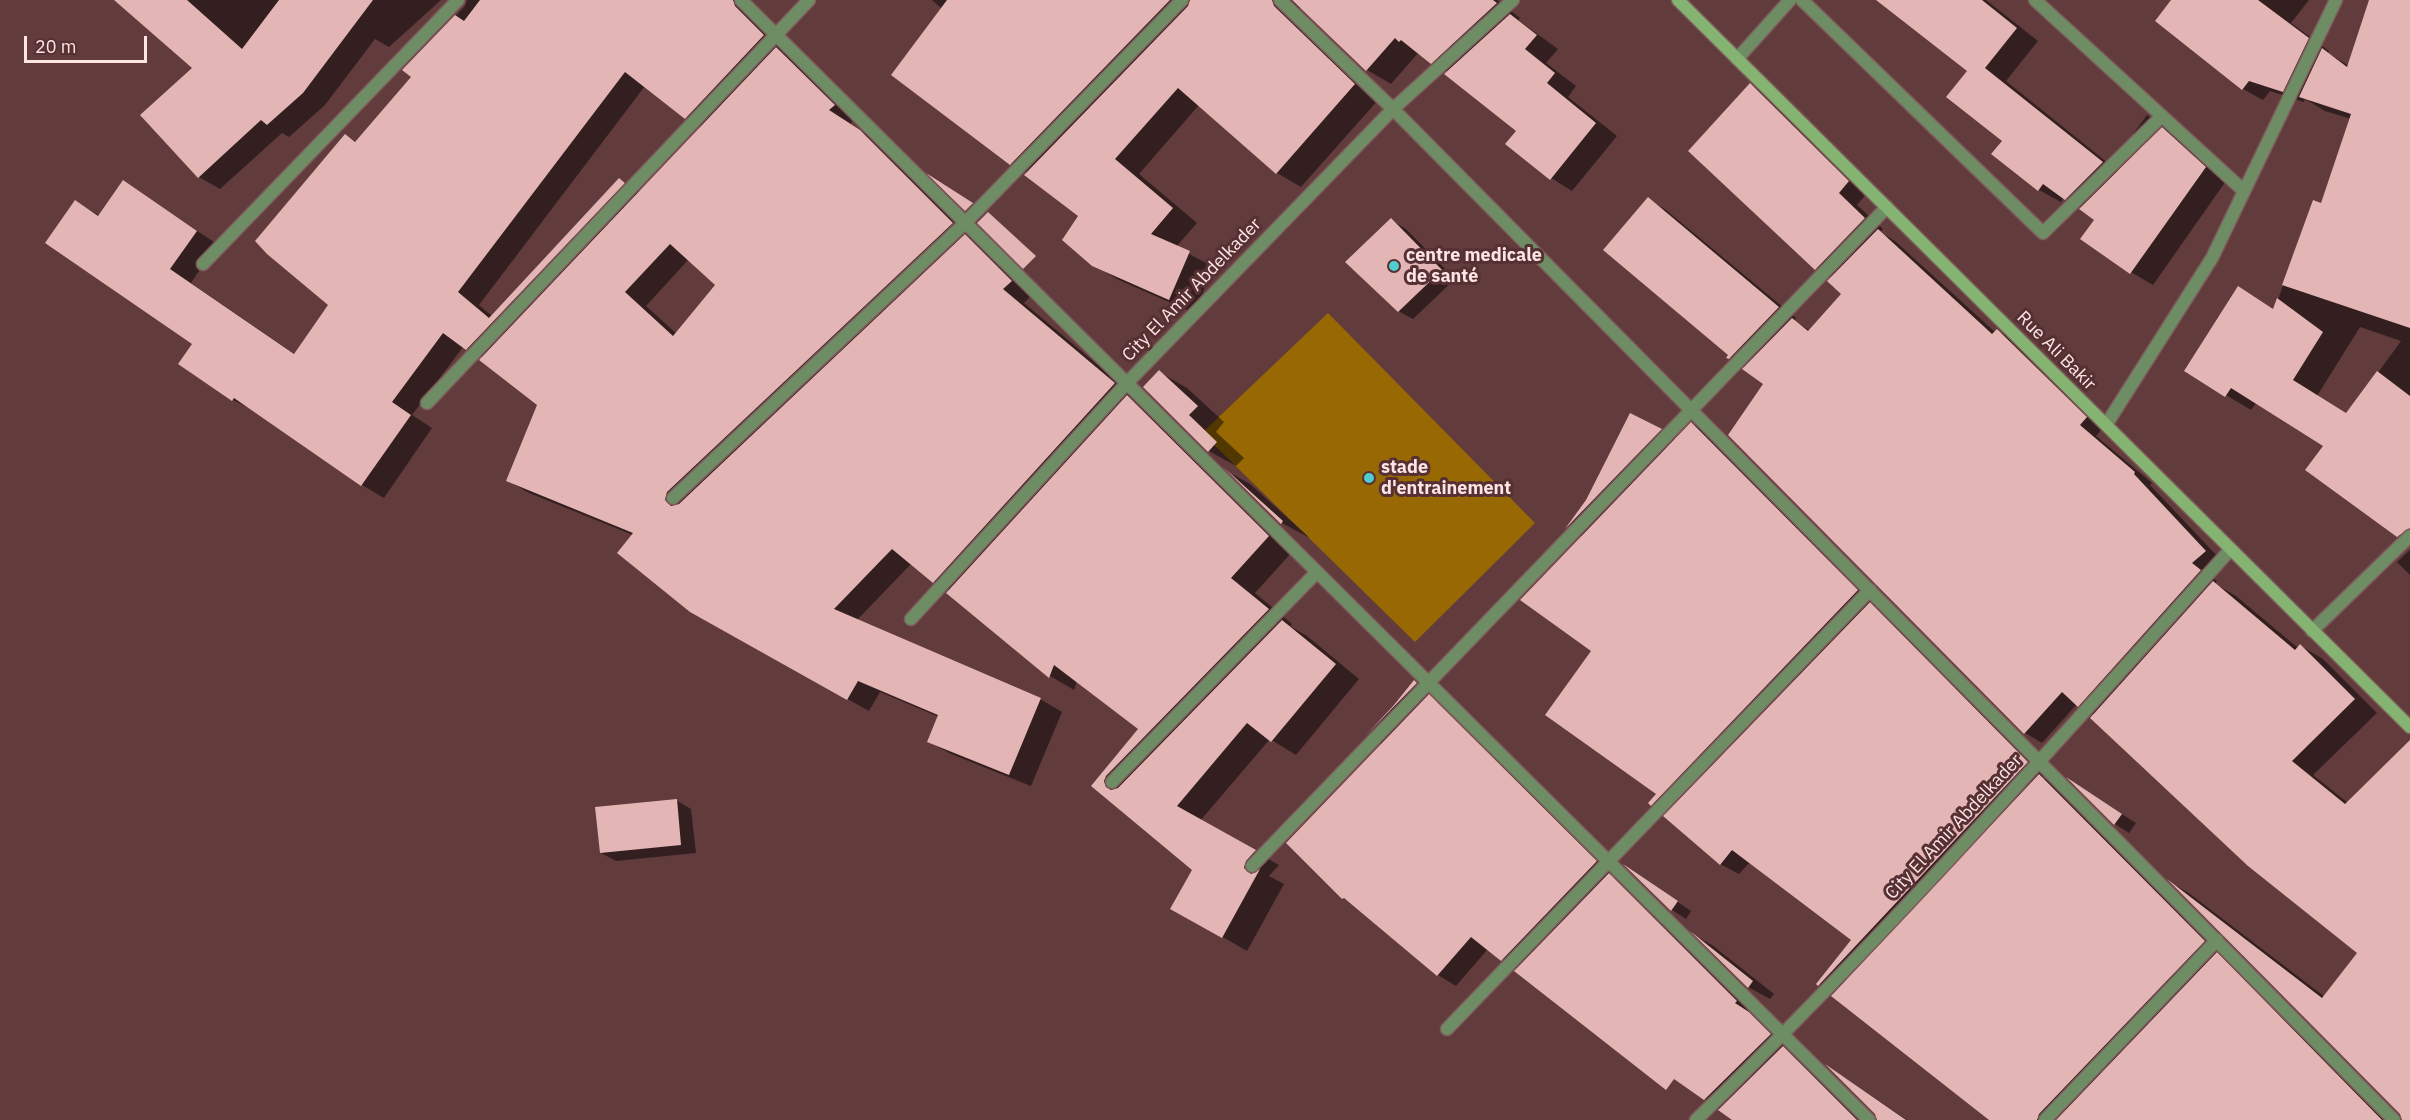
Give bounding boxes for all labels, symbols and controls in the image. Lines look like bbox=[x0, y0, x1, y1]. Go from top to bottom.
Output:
scale bar bbox=[27, 24, 150, 62]
text: 20 m bbox=[35, 35, 77, 58]
street label: City El Amir Abdelkader bbox=[1118, 214, 1266, 366]
place label: centre medicale de santé bbox=[1406, 245, 1542, 288]
marker: centre medicale de santé bbox=[1387, 259, 1401, 273]
street label: Rue Ali Bakir bbox=[2012, 307, 2100, 395]
place label: stade d'entrainement bbox=[1381, 457, 1511, 500]
marker: stade d'entrainement bbox=[1362, 471, 1376, 485]
street label: City El Amir Abdelkader bbox=[1881, 750, 2027, 904]

